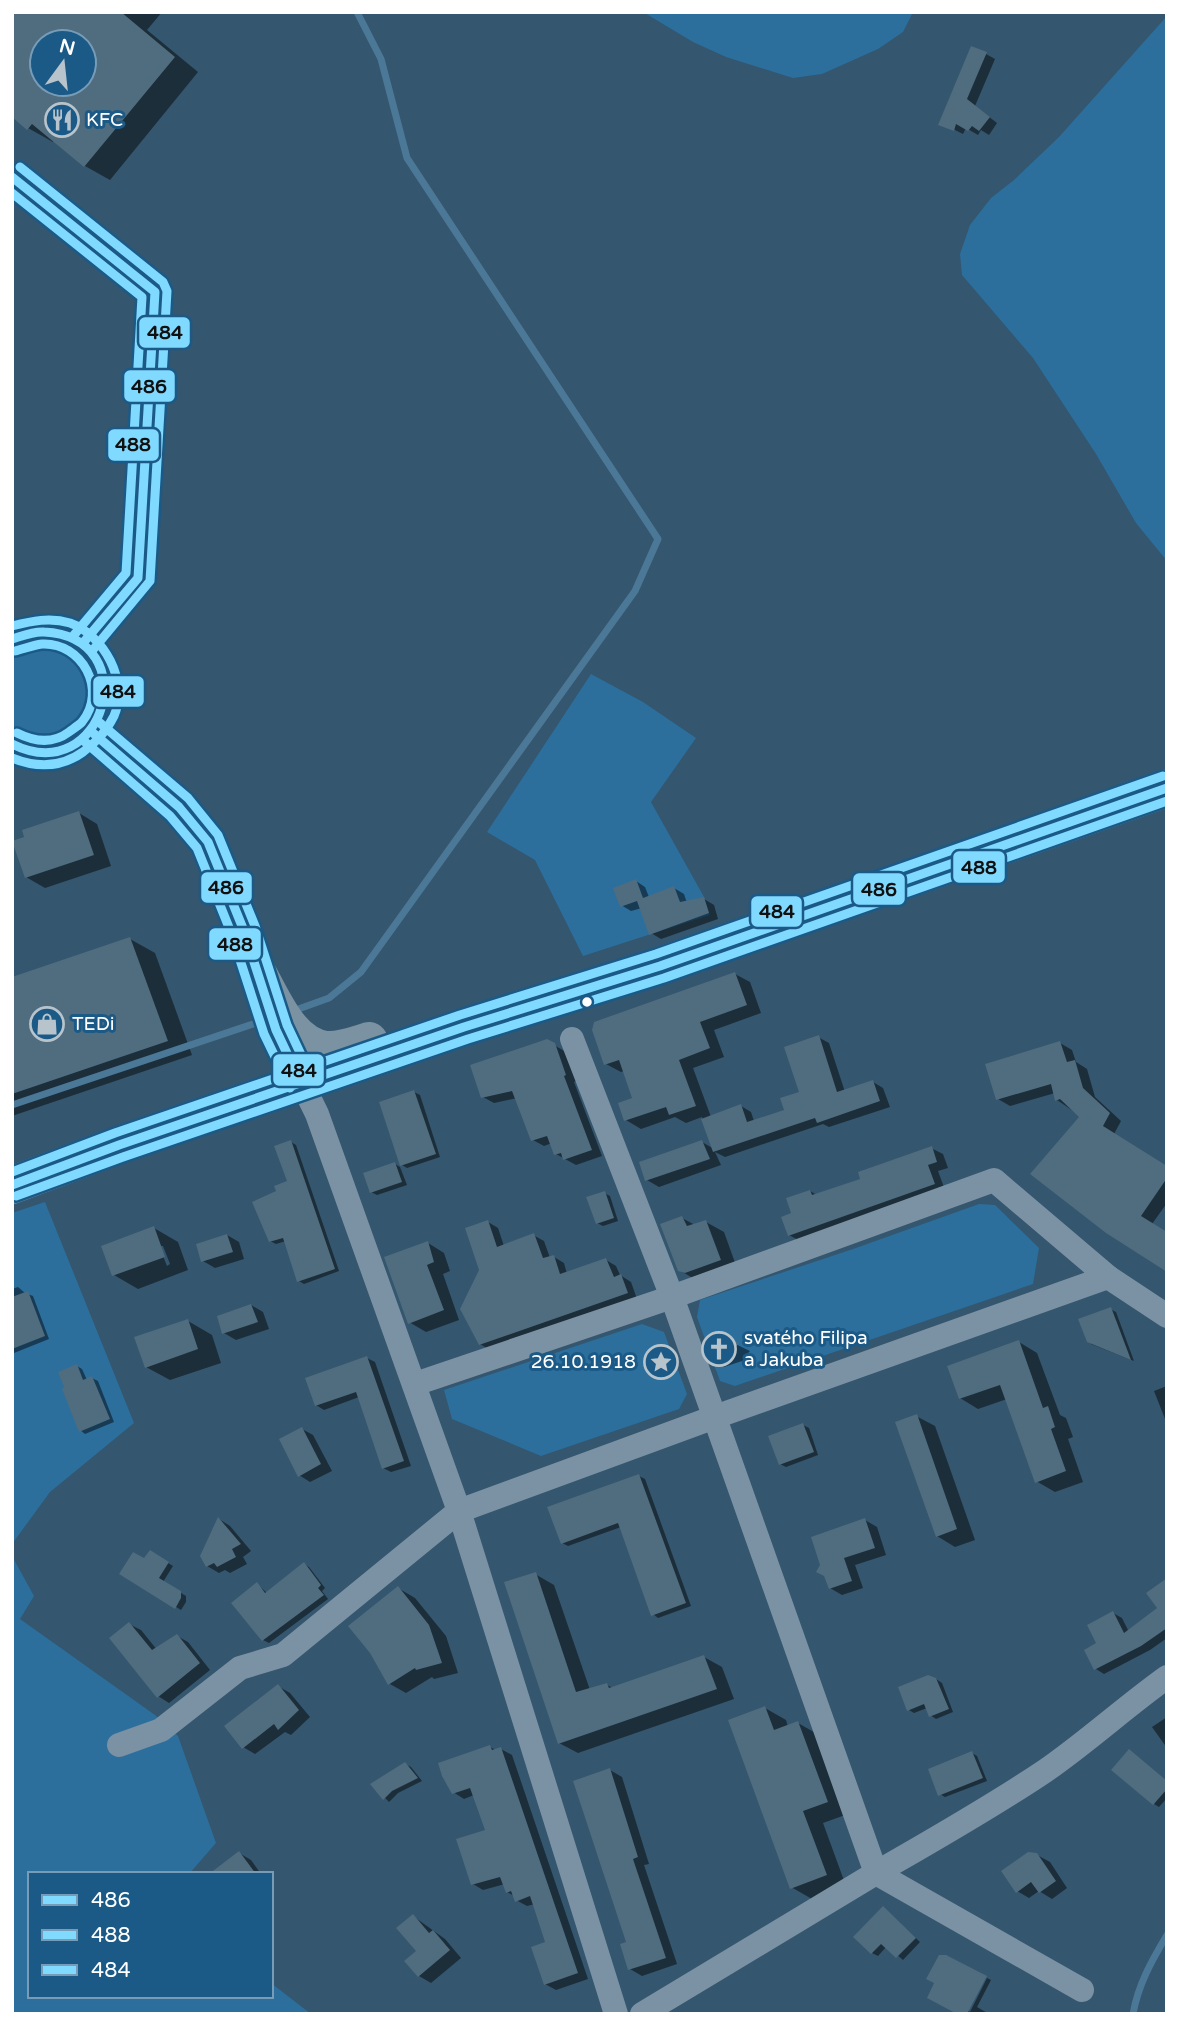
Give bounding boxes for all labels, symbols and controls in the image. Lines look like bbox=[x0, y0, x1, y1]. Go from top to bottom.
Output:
north arrow bbox=[28, 28, 98, 98]
text: N bbox=[57, 35, 77, 60]
restaurant icon: KFC bbox=[43, 101, 81, 139]
place label: KFC bbox=[86, 109, 123, 131]
line badge: 484 bbox=[138, 316, 191, 349]
text: 484 bbox=[147, 322, 183, 344]
line badge: 486 bbox=[123, 369, 176, 403]
text: 486 bbox=[131, 376, 167, 398]
line badge: 488 bbox=[107, 428, 160, 462]
text: 488 bbox=[115, 434, 151, 456]
line badge: 484 bbox=[92, 675, 145, 708]
text: 484 bbox=[100, 681, 136, 703]
line badge: 488 bbox=[952, 850, 1006, 884]
text: 488 bbox=[961, 857, 997, 879]
line badge: 486 bbox=[200, 871, 253, 904]
line badge: 486 bbox=[852, 872, 906, 906]
text: 486 bbox=[208, 877, 244, 899]
text: 486 bbox=[861, 879, 897, 901]
line badge: 484 bbox=[750, 895, 803, 928]
text: 484 bbox=[759, 901, 795, 923]
line badge: 488 bbox=[208, 927, 262, 961]
text: 488 bbox=[217, 934, 253, 956]
unlabelled marker bbox=[580, 995, 594, 1009]
shop icon: TEDi bbox=[28, 1005, 66, 1043]
place label: TEDi bbox=[72, 1013, 115, 1035]
line badge: 484 bbox=[272, 1053, 325, 1087]
text: 484 bbox=[281, 1060, 317, 1082]
place label: svatého Filipa a Jakuba bbox=[744, 1327, 868, 1371]
church icon: svatého Filipa a Jakuba bbox=[700, 1330, 738, 1368]
place icon: 26.10.1918 bbox=[642, 1343, 680, 1381]
place label: 26.10.1918 bbox=[531, 1351, 636, 1373]
legend bbox=[28, 1872, 273, 1998]
text: 486 bbox=[91, 1888, 131, 1913]
text: 488 bbox=[91, 1923, 131, 1948]
text: 484 bbox=[91, 1958, 131, 1983]

